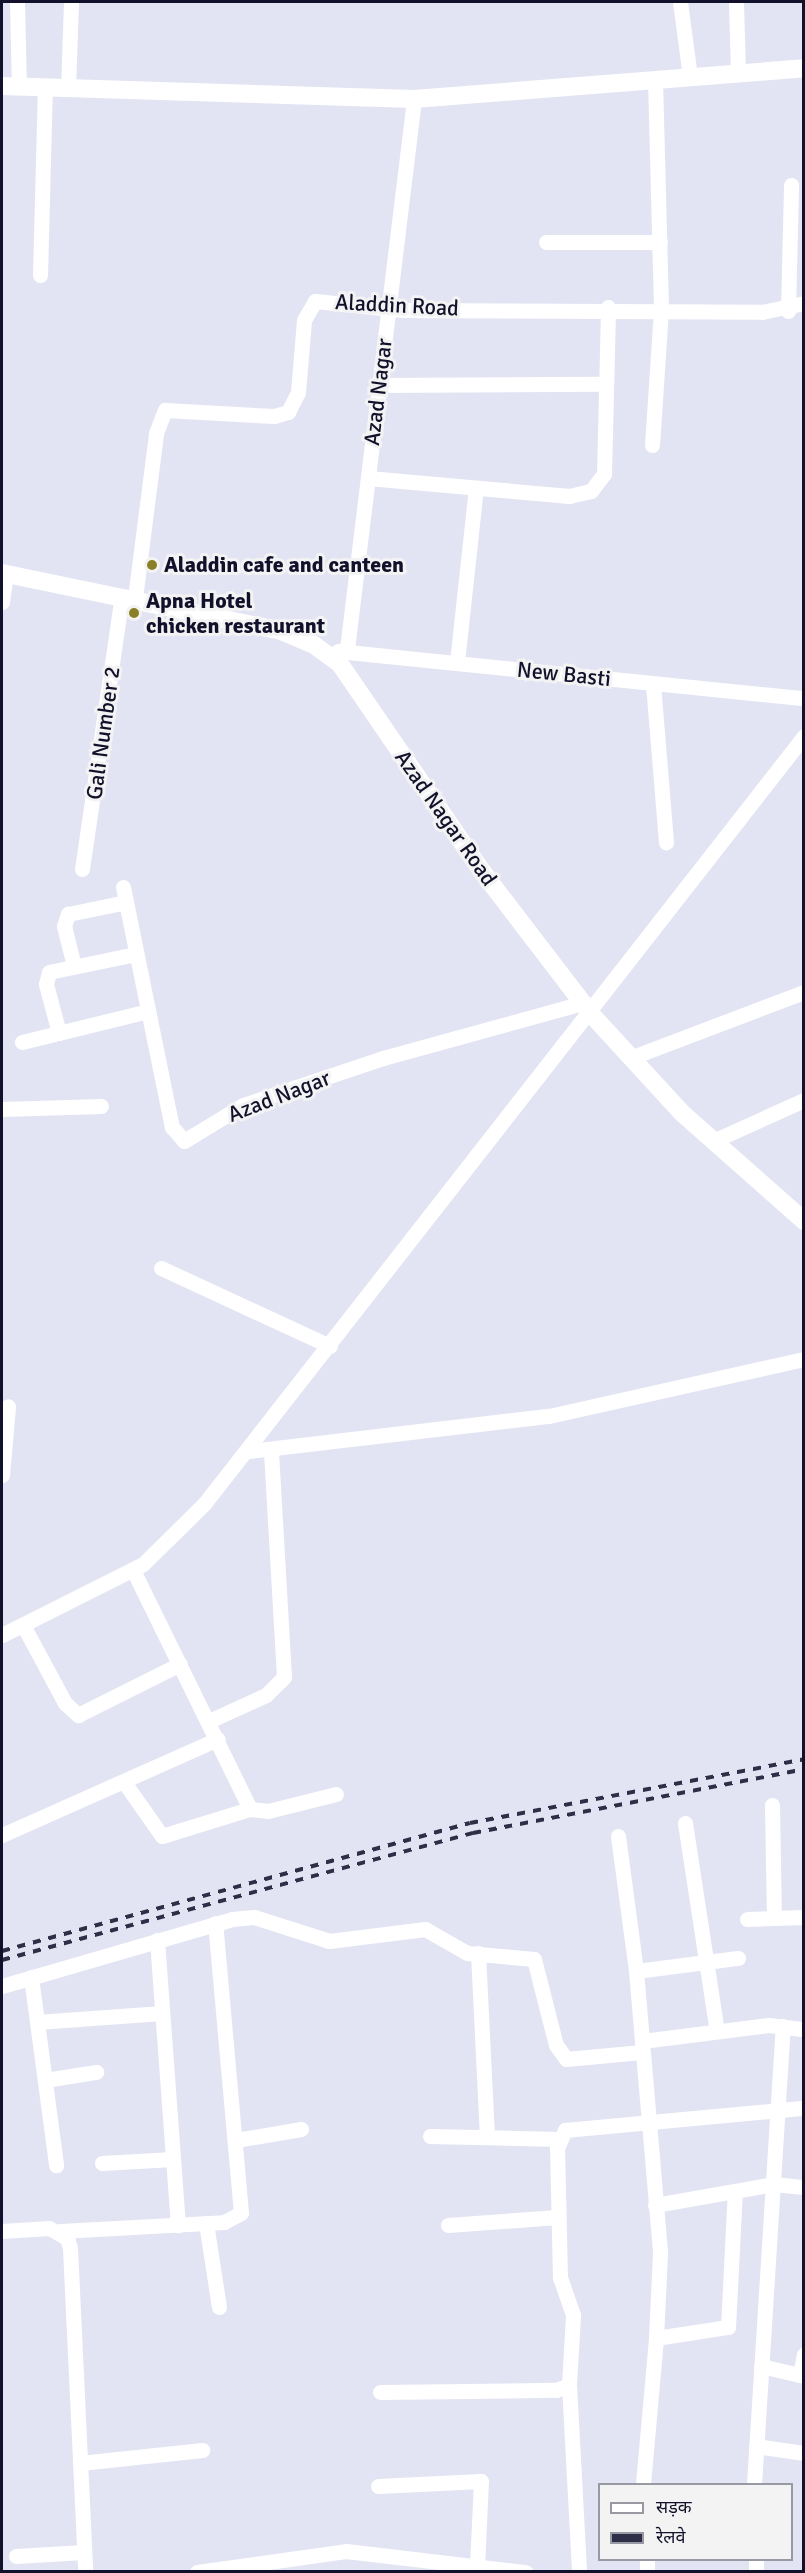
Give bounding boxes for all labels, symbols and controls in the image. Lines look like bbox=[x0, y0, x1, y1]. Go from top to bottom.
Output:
street label: Aladdin Road bbox=[334, 289, 460, 321]
street label: Azad Nagar bbox=[358, 337, 398, 447]
place label: Aladdin cafe and canteen bbox=[164, 552, 404, 578]
marker: Aladdin cafe and canteen bbox=[145, 558, 159, 572]
place label: Apna Hotel chicken restaurant bbox=[146, 587, 325, 638]
marker: Apna Hotel chicken restaurant bbox=[127, 606, 141, 620]
street label: New Basti bbox=[516, 656, 612, 692]
street label: Gali Number 2 bbox=[81, 665, 125, 801]
street label: Azad Nagar Road bbox=[389, 745, 503, 891]
street label: Azad Nagar bbox=[224, 1064, 334, 1128]
legend bbox=[598, 2483, 793, 2561]
text: सड़क bbox=[656, 2496, 692, 2518]
text: रेलवे bbox=[656, 2526, 686, 2548]

